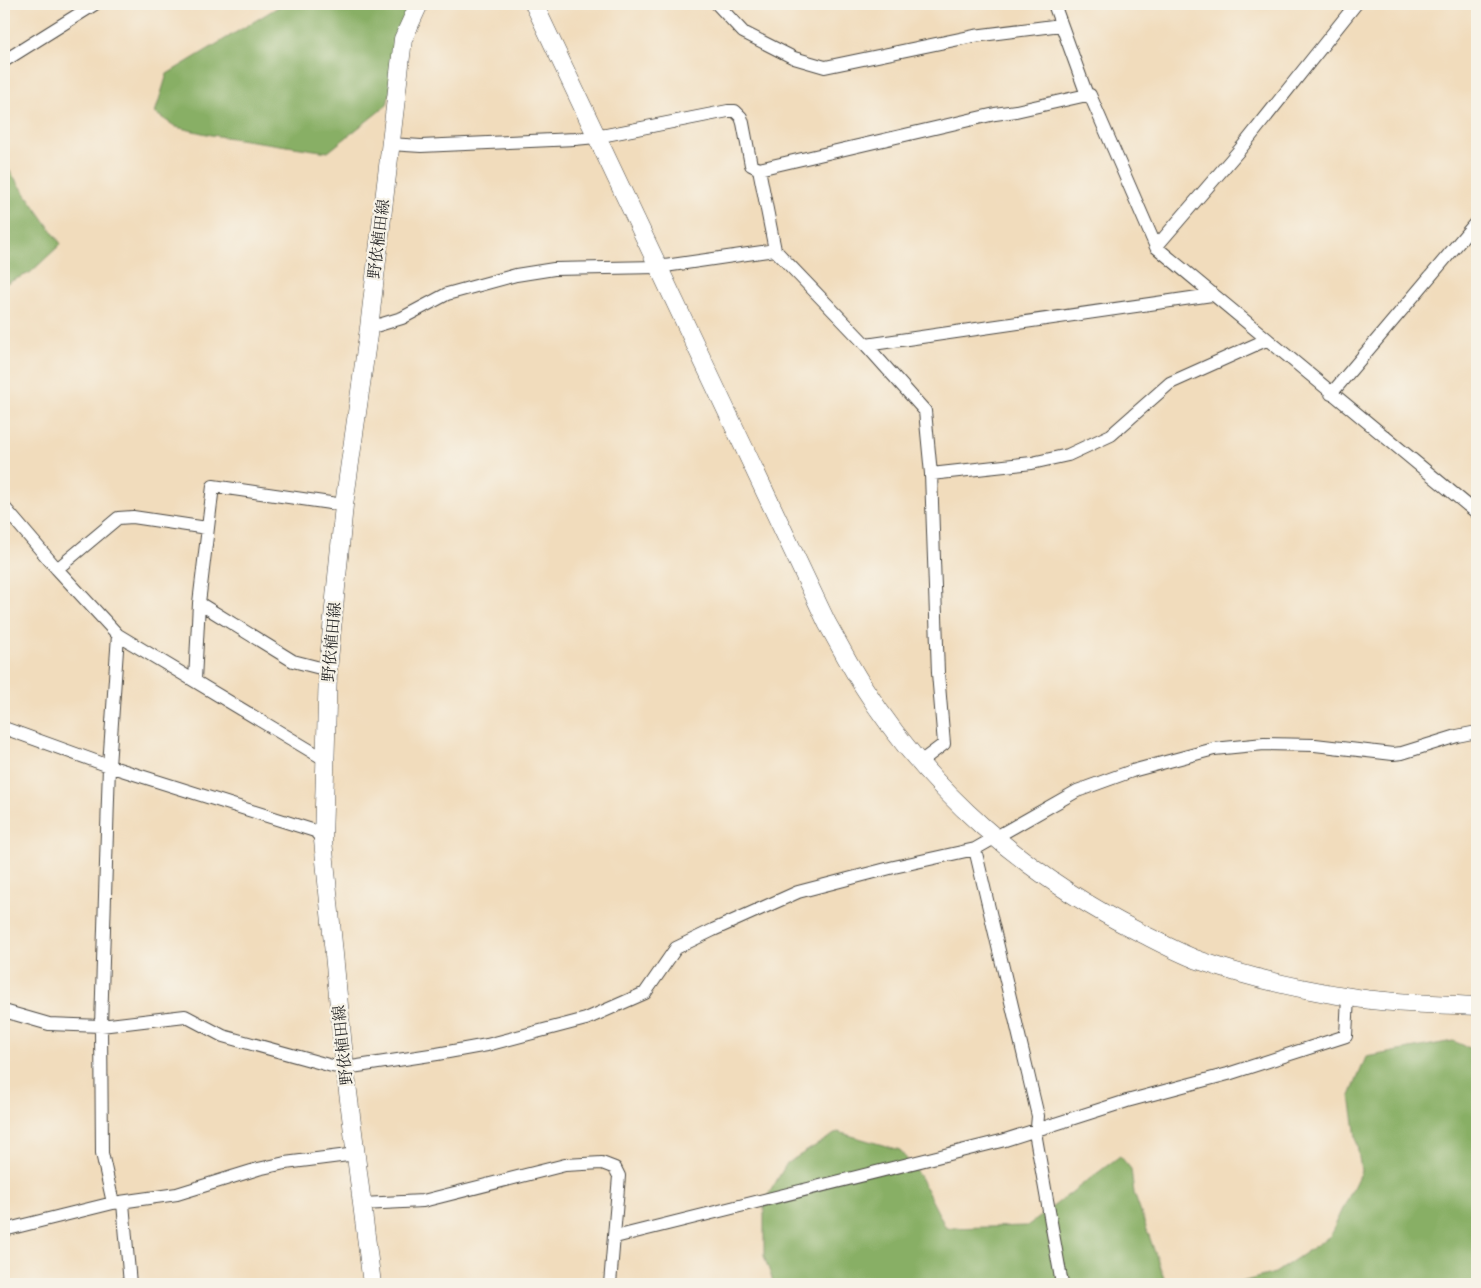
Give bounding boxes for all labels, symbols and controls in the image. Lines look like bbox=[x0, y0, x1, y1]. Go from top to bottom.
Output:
street label: 野依植田線 bbox=[364, 198, 394, 280]
street label: 野依植田線 bbox=[319, 601, 345, 683]
street label: 野依植田線 bbox=[329, 1004, 357, 1086]

